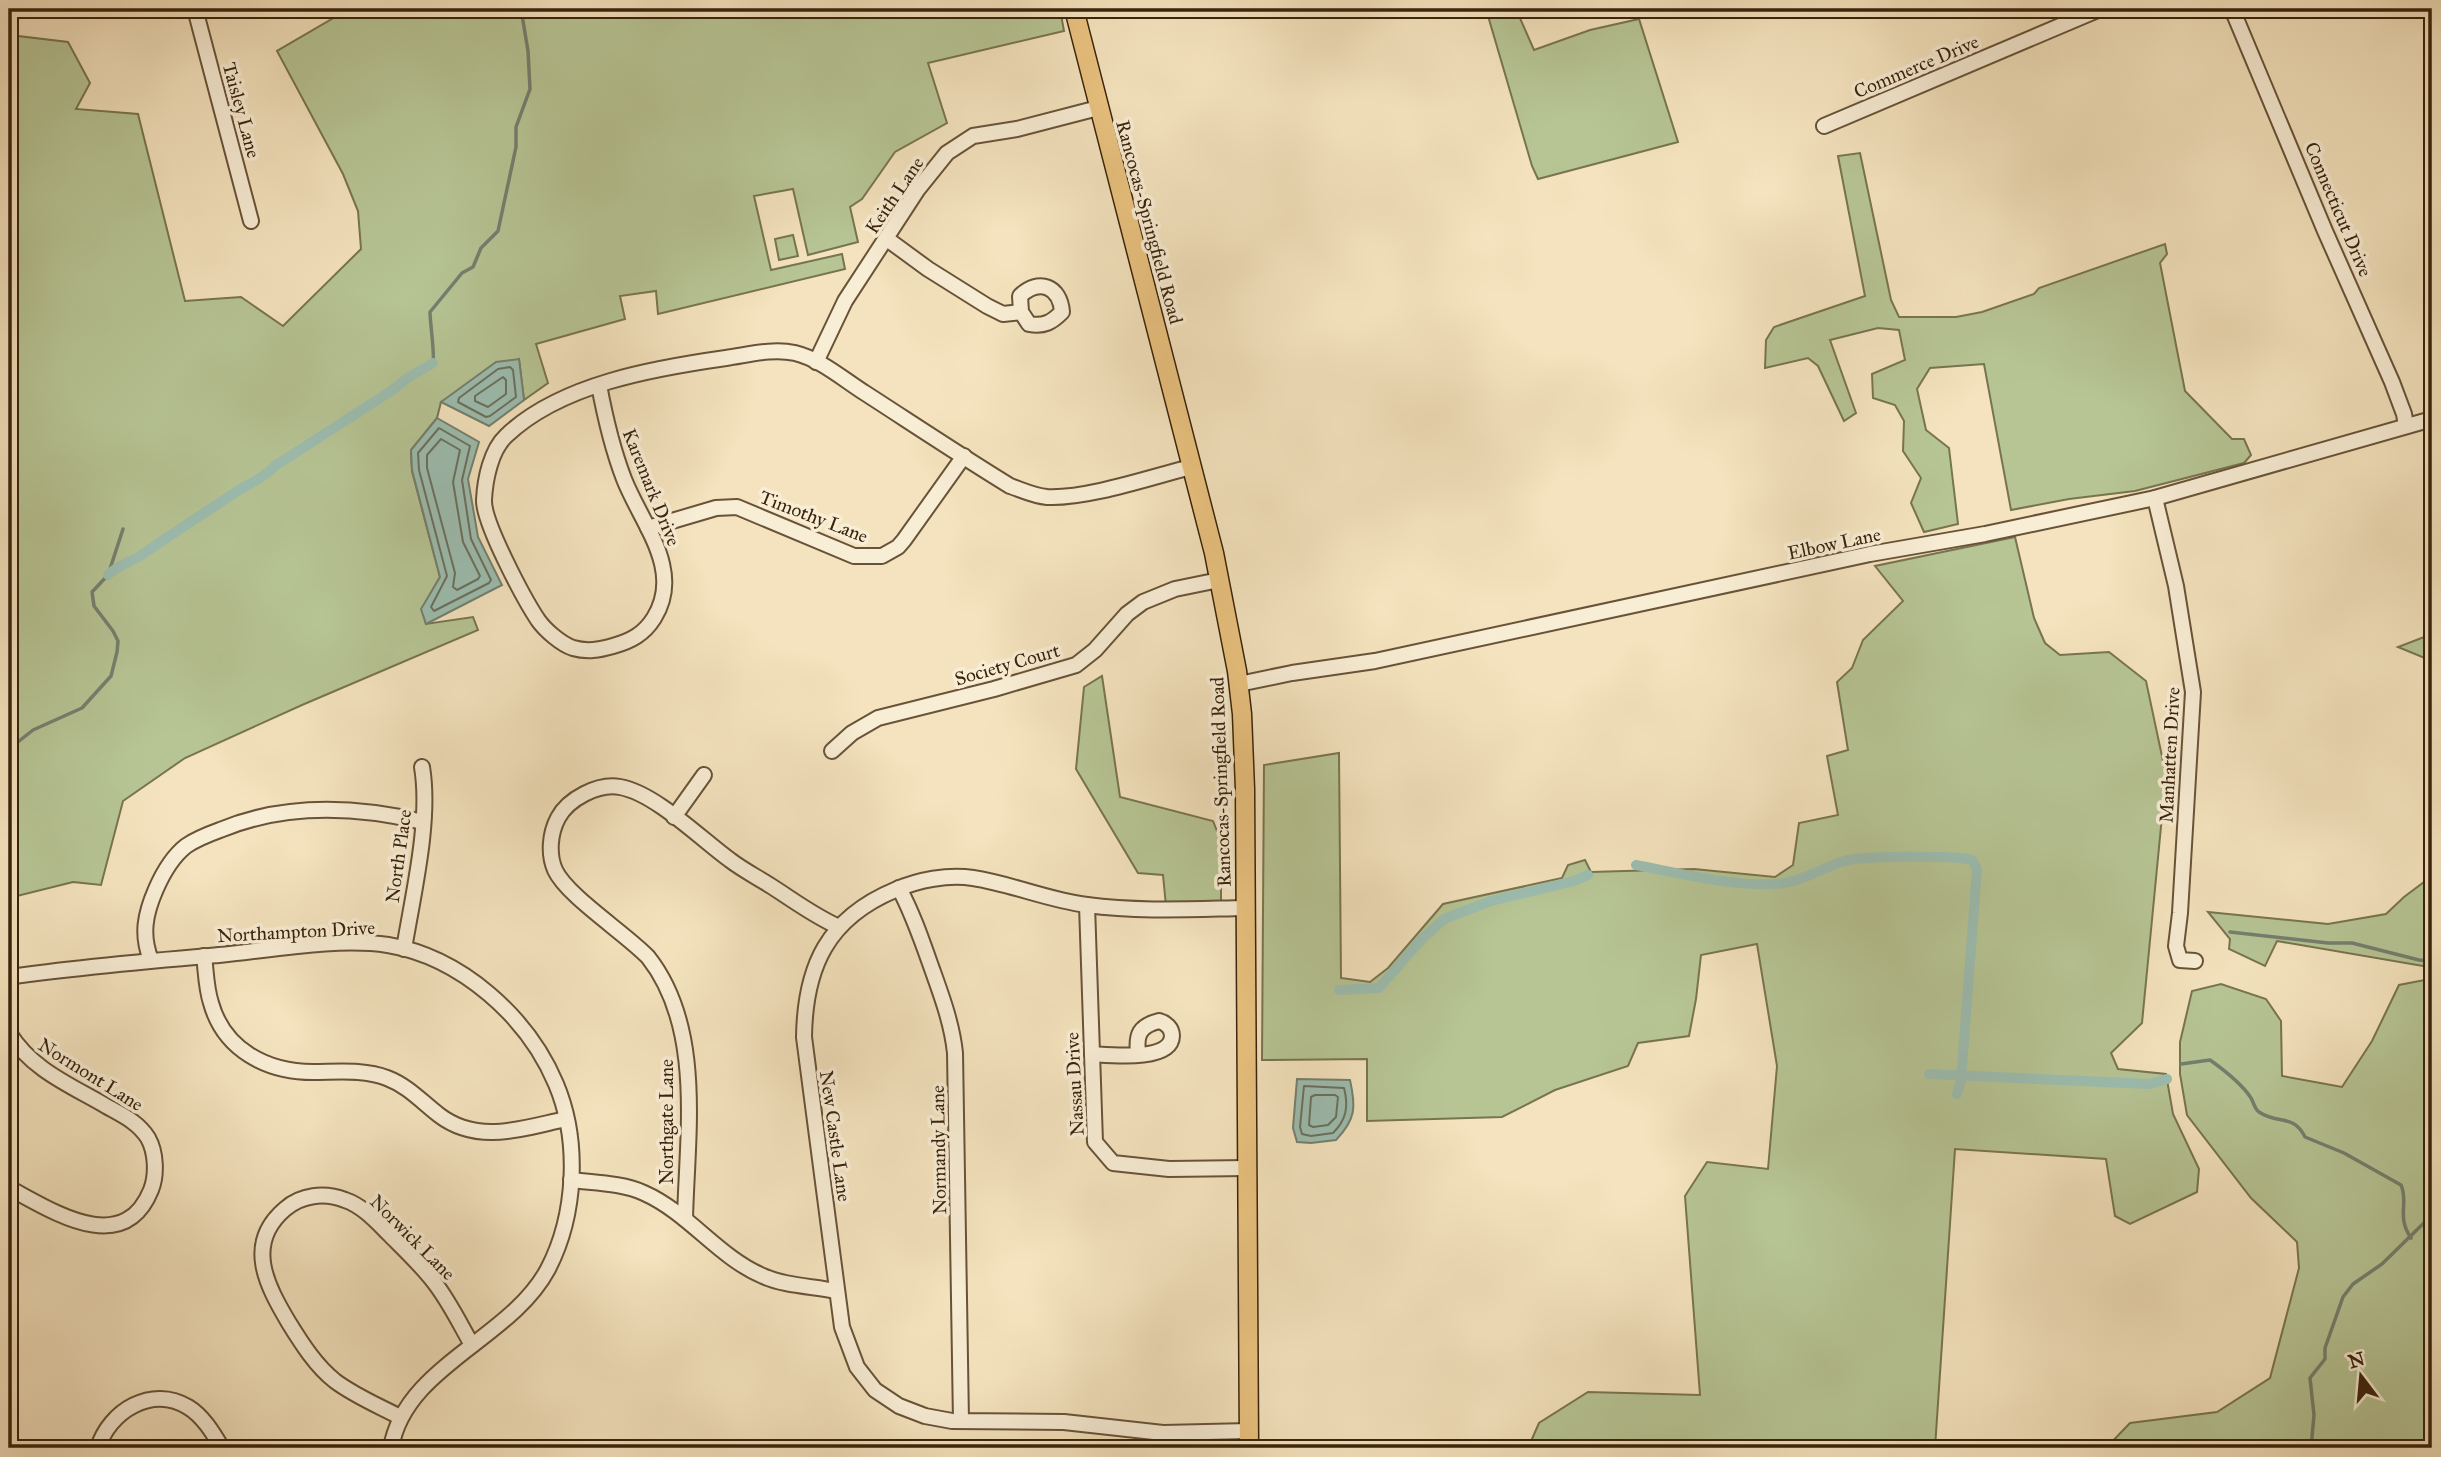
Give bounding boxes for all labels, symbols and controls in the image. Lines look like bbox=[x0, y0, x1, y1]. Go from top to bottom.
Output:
street label: Commerce Drive bbox=[1850, 30, 1982, 103]
street label: Taisley Lane bbox=[218, 60, 265, 161]
street label: Rancocas-Springfield Road bbox=[1110, 118, 1188, 327]
street label: Connecticut Drive bbox=[2300, 138, 2377, 280]
street label: Keith Lane bbox=[860, 152, 929, 238]
street label: Karemark Drive bbox=[618, 425, 685, 549]
street label: Timothy Lane bbox=[756, 485, 871, 548]
street label: Elbow Lane bbox=[1786, 522, 1883, 565]
street label: Society Court bbox=[952, 638, 1063, 690]
street label: Rancocas-Springfield Road bbox=[1205, 676, 1237, 887]
street label: Manhatten Drive bbox=[2154, 686, 2185, 824]
street label: North Place bbox=[381, 808, 416, 904]
street label: Northampton Drive bbox=[216, 916, 376, 947]
street label: Nassau Drive bbox=[1060, 1031, 1089, 1136]
street label: Normont Lane bbox=[34, 1033, 148, 1116]
street label: Northgate Lane bbox=[655, 1059, 679, 1185]
street label: New Castle Lane bbox=[815, 1069, 856, 1203]
street label: Normandy Lane bbox=[926, 1085, 951, 1215]
street label: Norwick Lane bbox=[365, 1190, 460, 1285]
north arrow bbox=[2326, 1342, 2396, 1412]
text: N bbox=[2346, 1347, 2367, 1373]

